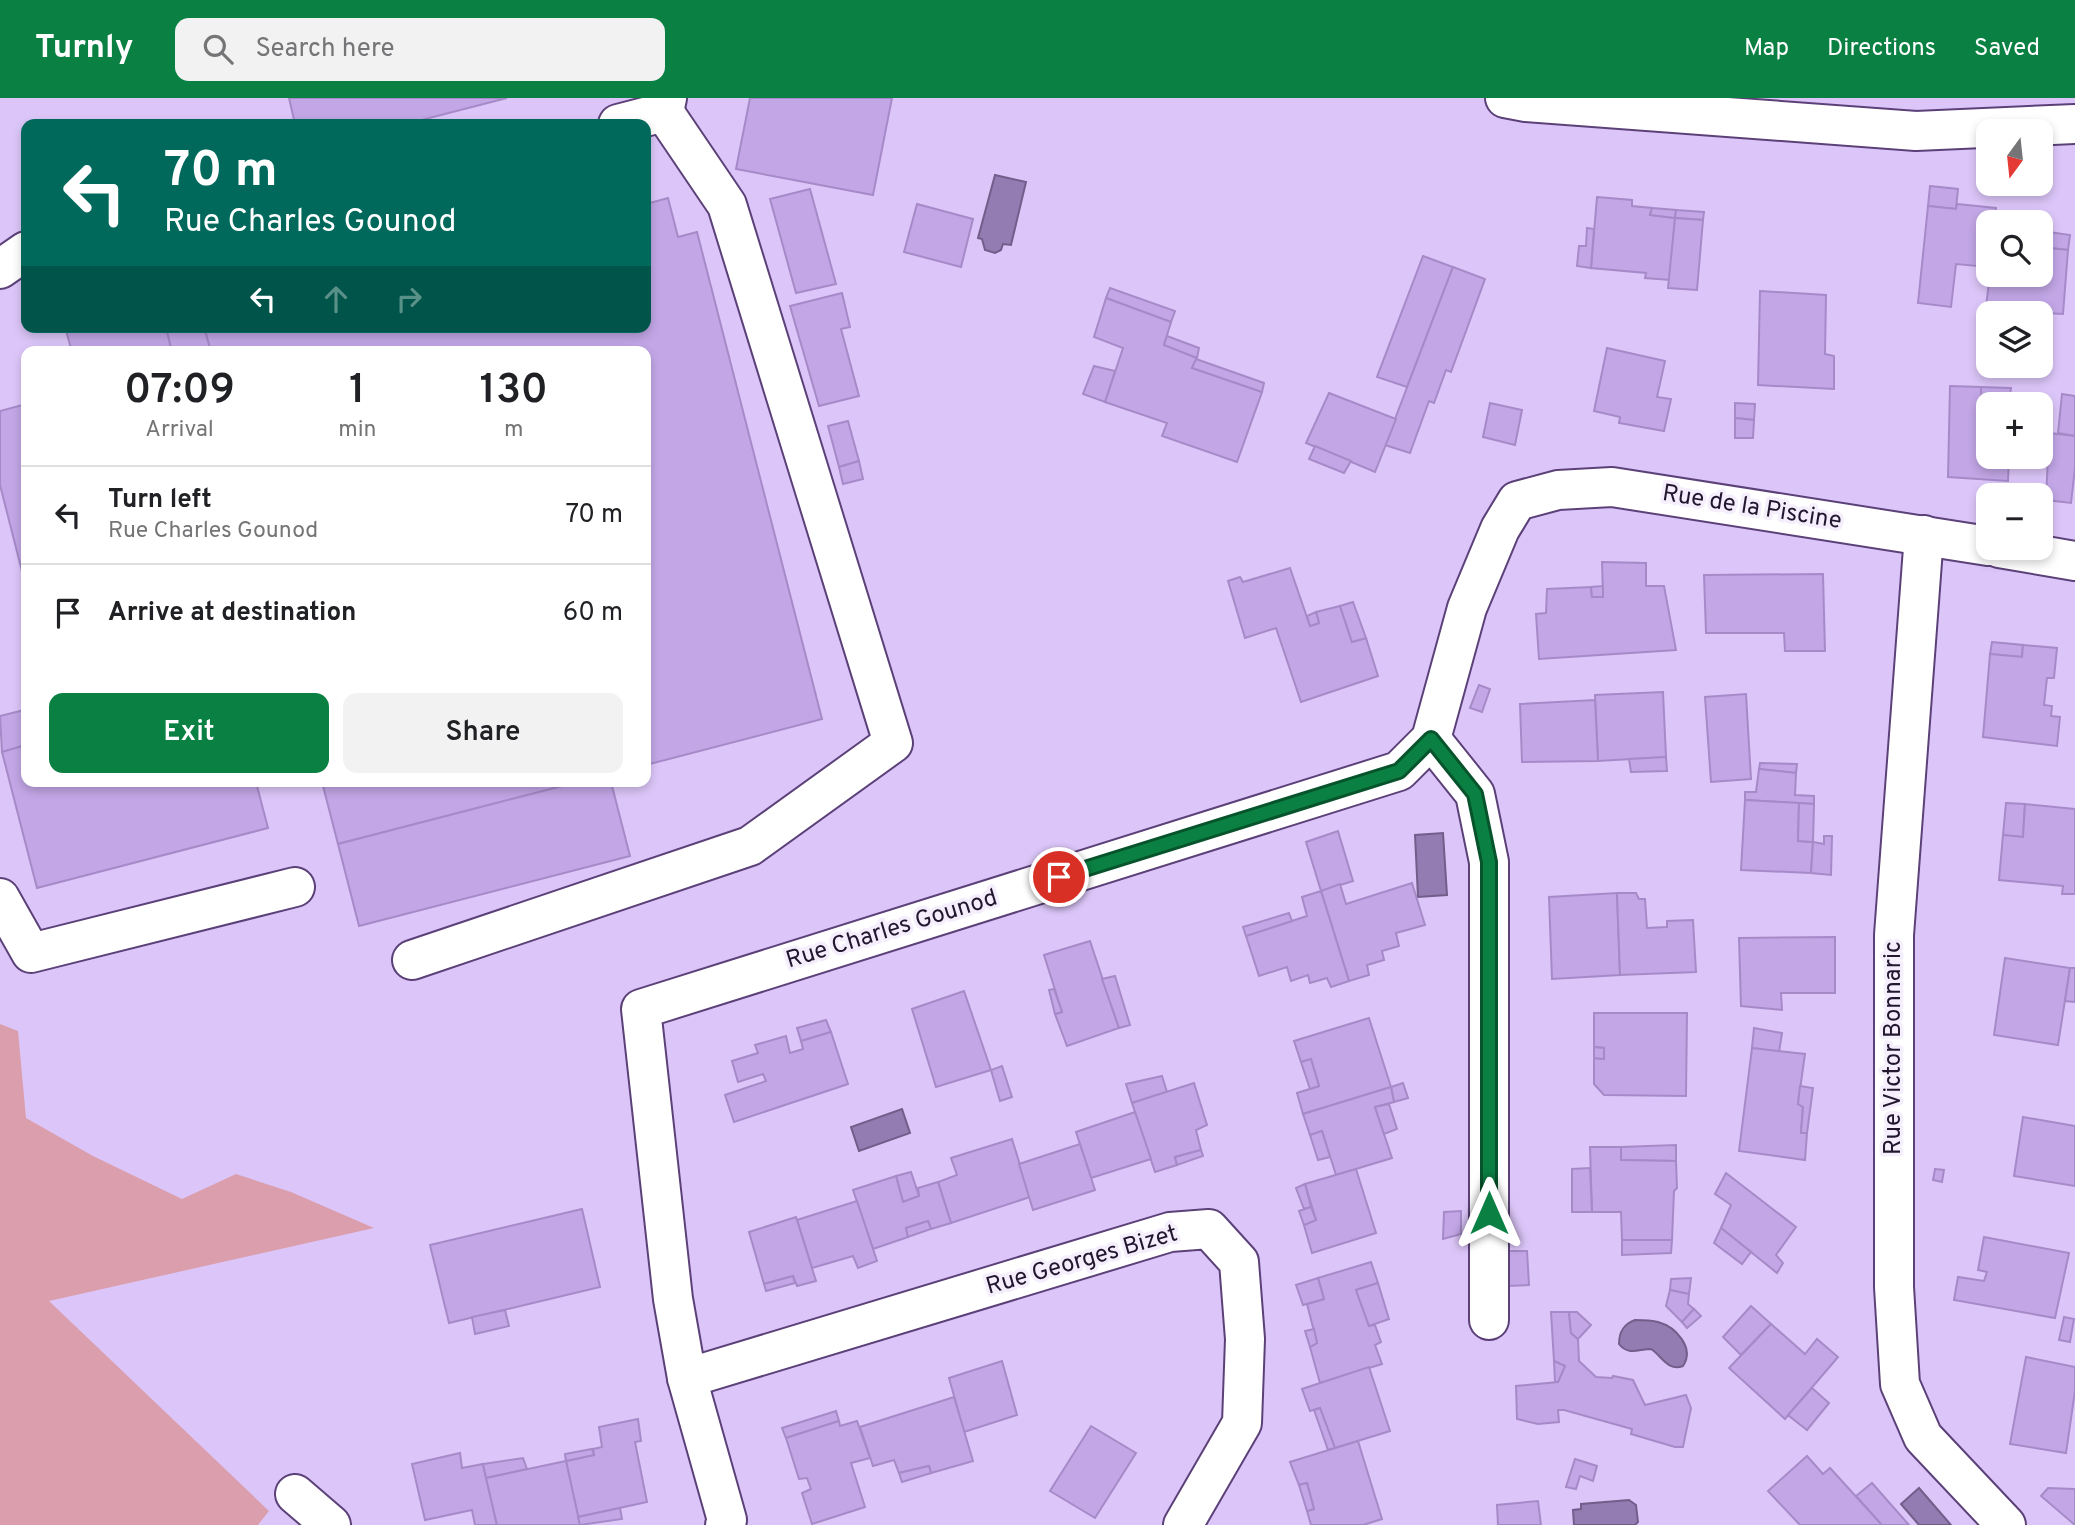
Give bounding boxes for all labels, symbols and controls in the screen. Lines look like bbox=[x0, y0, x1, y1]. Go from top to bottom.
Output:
search box bbox=[175, 18, 665, 81]
text: Turnly bbox=[35, 28, 133, 70]
icon: search bbox=[199, 30, 237, 68]
text: Search here bbox=[255, 33, 394, 66]
text: Map bbox=[1744, 34, 1789, 64]
text: Directions bbox=[1827, 34, 1936, 64]
text: Saved bbox=[1974, 34, 2040, 64]
north arrow bbox=[1976, 119, 2053, 196]
map controls bbox=[1976, 119, 2053, 560]
text: 70 m bbox=[164, 142, 278, 204]
icon: left bbox=[49, 147, 140, 238]
text: Rue Charles Gounod bbox=[164, 203, 457, 243]
button: search bbox=[1976, 210, 2053, 287]
icon: left bbox=[244, 280, 282, 318]
icon: ahead bbox=[317, 280, 355, 318]
icon: right bbox=[390, 280, 428, 318]
button: layers bbox=[1976, 301, 2053, 378]
text: 07:09 bbox=[124, 365, 235, 418]
text: 1 bbox=[349, 365, 366, 418]
text: 130 bbox=[479, 365, 548, 418]
button: + bbox=[1976, 392, 2053, 469]
text: Arrival bbox=[145, 416, 214, 445]
text: min bbox=[338, 416, 376, 445]
text: m bbox=[504, 416, 523, 445]
street label: Rue de la Piscine bbox=[1660, 479, 1844, 537]
button: − bbox=[1976, 483, 2053, 560]
text: Turn left bbox=[108, 484, 212, 517]
icon: left bbox=[49, 496, 87, 534]
text: 70 m bbox=[565, 499, 623, 532]
text: Rue Charles Gounod bbox=[108, 517, 318, 546]
icon: arrive bbox=[49, 594, 87, 632]
text: Arrive at destination bbox=[108, 597, 356, 630]
text: 60 m bbox=[563, 597, 623, 630]
button: Exit bbox=[49, 693, 329, 773]
button: Share bbox=[343, 693, 623, 773]
pin bbox=[1029, 847, 1089, 907]
icon: arrive bbox=[1040, 858, 1078, 896]
street label: Rue Charles Gounod bbox=[783, 884, 1001, 976]
street label: Rue Victor Bonnaric bbox=[1879, 941, 1909, 1155]
position arrow bbox=[1452, 1176, 1526, 1250]
street label: Rue Georges Bizet bbox=[983, 1219, 1181, 1303]

